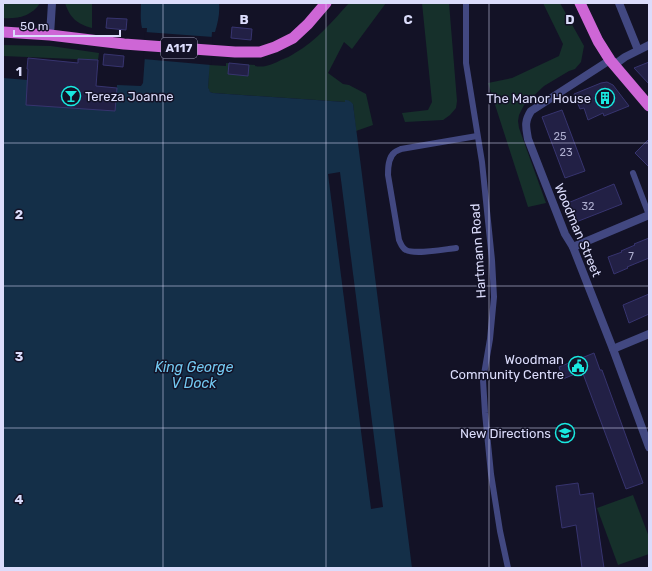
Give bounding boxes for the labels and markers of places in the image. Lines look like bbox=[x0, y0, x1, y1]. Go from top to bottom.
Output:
bar icon: Tereza Joanne bbox=[60, 85, 82, 107]
building icon: The Manor House bbox=[594, 87, 616, 109]
place label: Tereza Joanne bbox=[85, 89, 174, 104]
place label: The Manor House bbox=[486, 91, 591, 106]
place label: Woodman Community Centre bbox=[450, 352, 564, 382]
public building icon: Woodman Community Centre bbox=[567, 355, 589, 377]
school or university icon: New Directions bbox=[554, 422, 576, 444]
place label: New Directions bbox=[460, 426, 551, 441]

